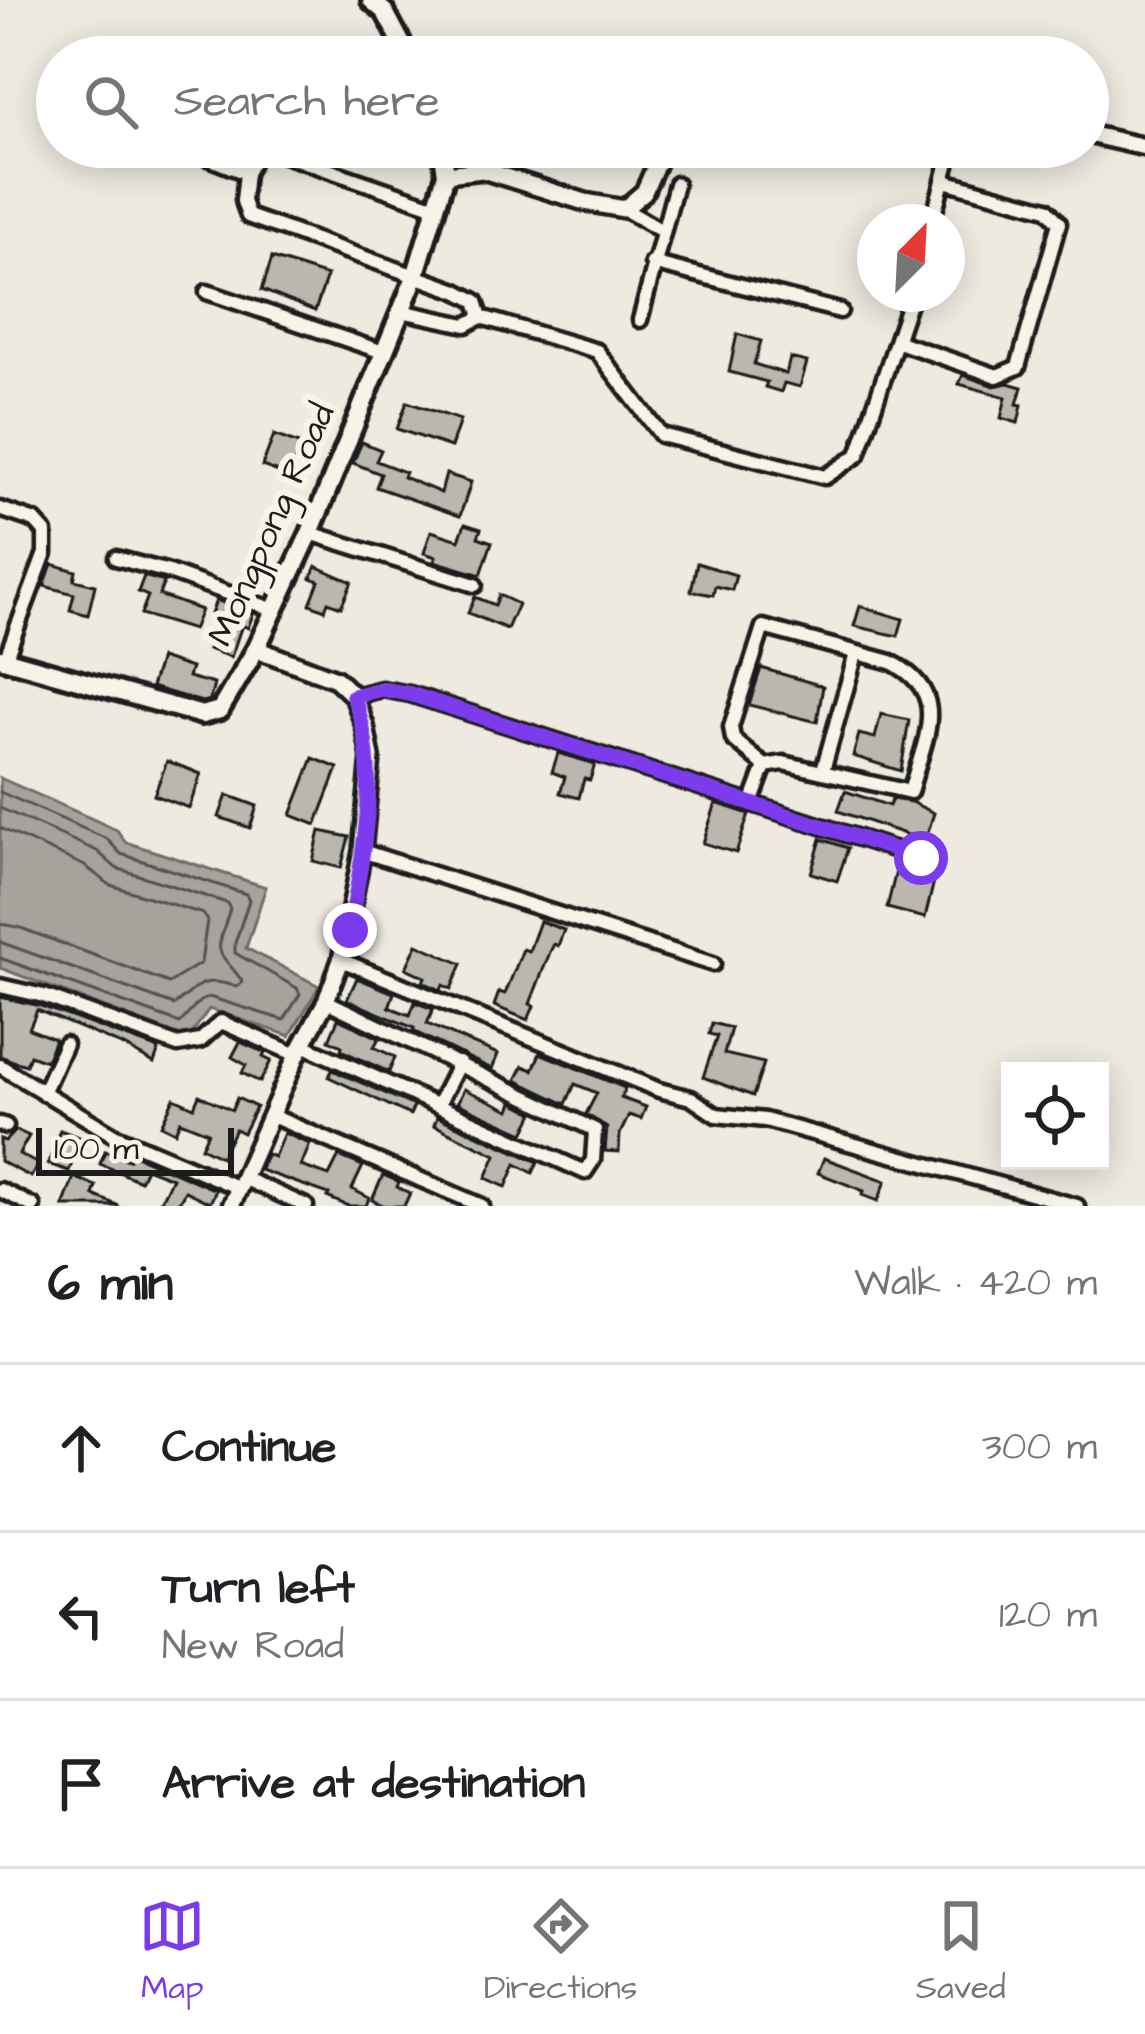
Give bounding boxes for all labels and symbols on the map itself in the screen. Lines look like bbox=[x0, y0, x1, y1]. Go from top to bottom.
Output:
north arrow bbox=[857, 204, 965, 312]
street label: Mongpong Road bbox=[196, 396, 349, 655]
route start bbox=[894, 831, 948, 885]
route end bbox=[323, 903, 377, 957]
scale bar bbox=[36, 1122, 234, 1175]

